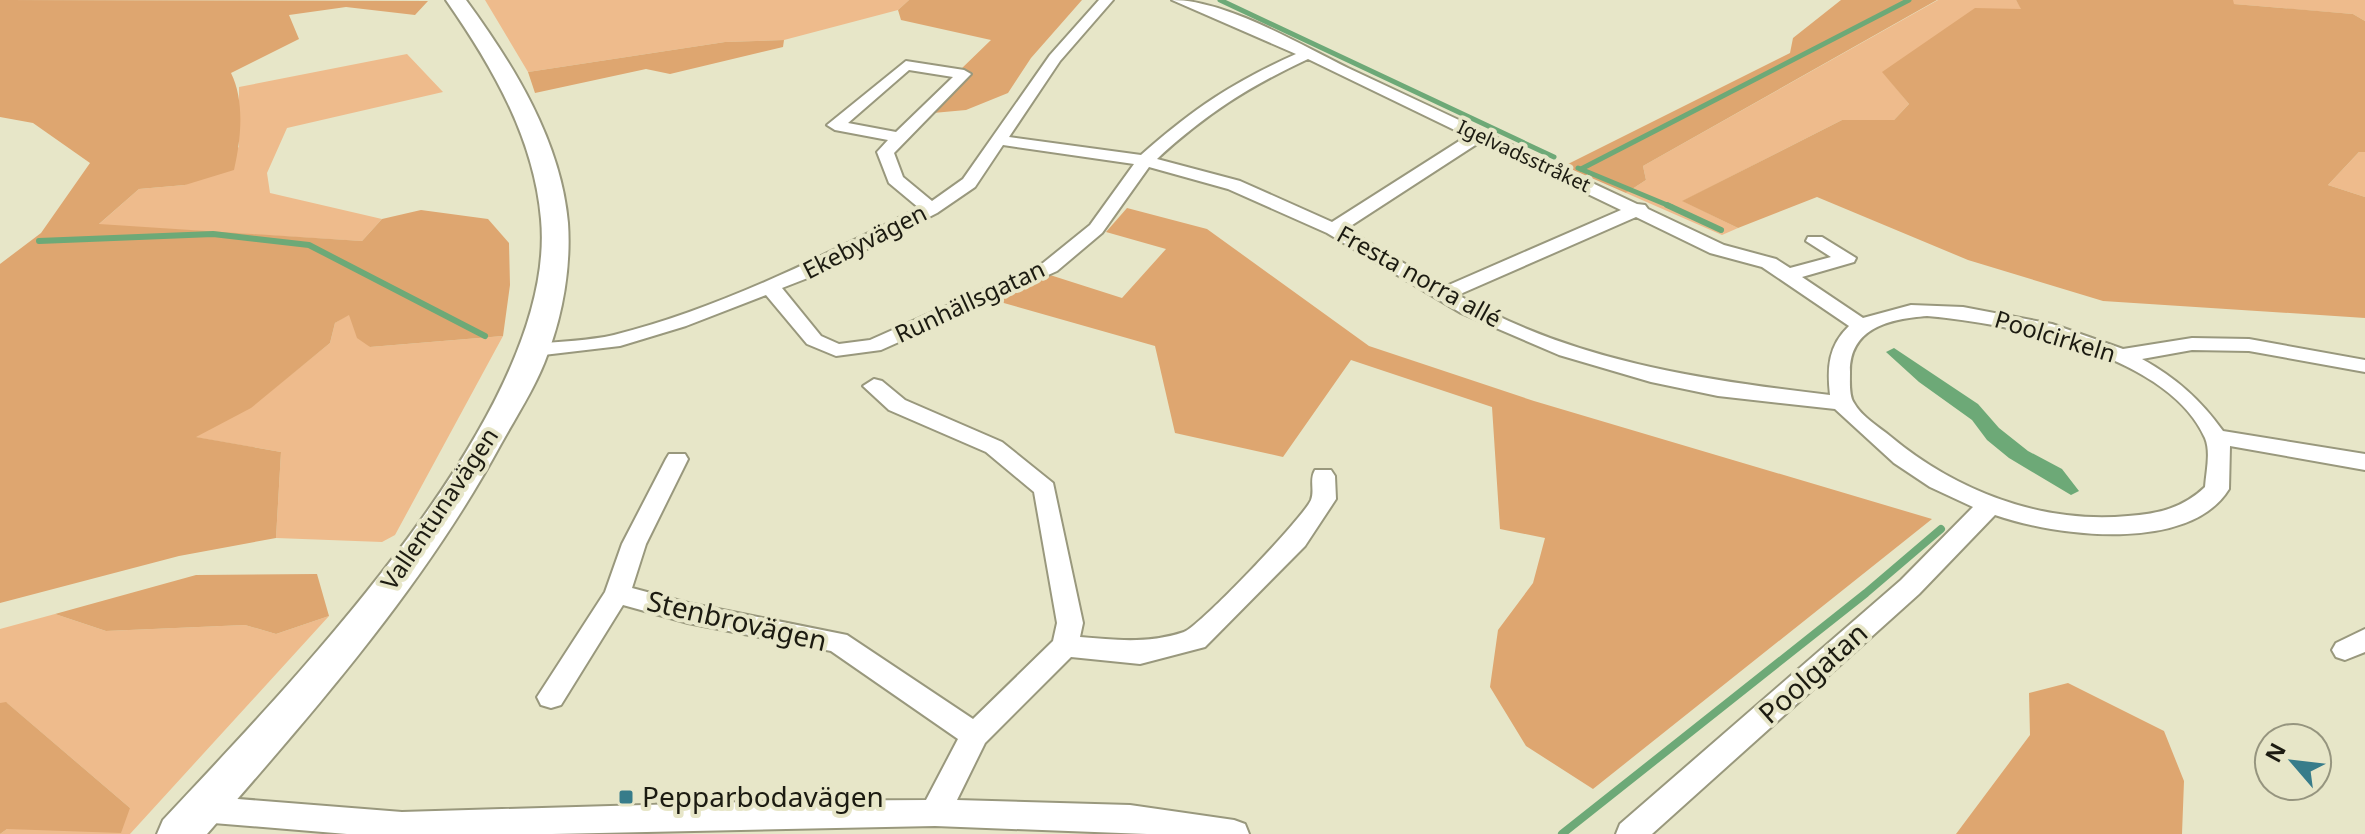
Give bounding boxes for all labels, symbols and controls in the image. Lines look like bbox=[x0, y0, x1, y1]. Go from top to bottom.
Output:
street label: Igelvadsstråket bbox=[1453, 113, 1595, 198]
street label: Ekebyvägen bbox=[797, 195, 932, 286]
street label: Fresta norra allé bbox=[1332, 217, 1508, 334]
street label: Runhällsgatan bbox=[889, 251, 1050, 350]
street label: Poolcirkeln bbox=[1991, 302, 2120, 370]
street label: Vallentunavägen bbox=[372, 421, 505, 596]
street label: Stenbrovägen bbox=[644, 581, 831, 659]
street label: Poolgatan bbox=[1750, 613, 1875, 731]
north arrow bbox=[2253, 722, 2333, 802]
text: N bbox=[2257, 737, 2292, 767]
place label: Pepparbodavägen bbox=[642, 777, 884, 815]
marker: Pepparbodavägen bbox=[617, 788, 635, 806]

